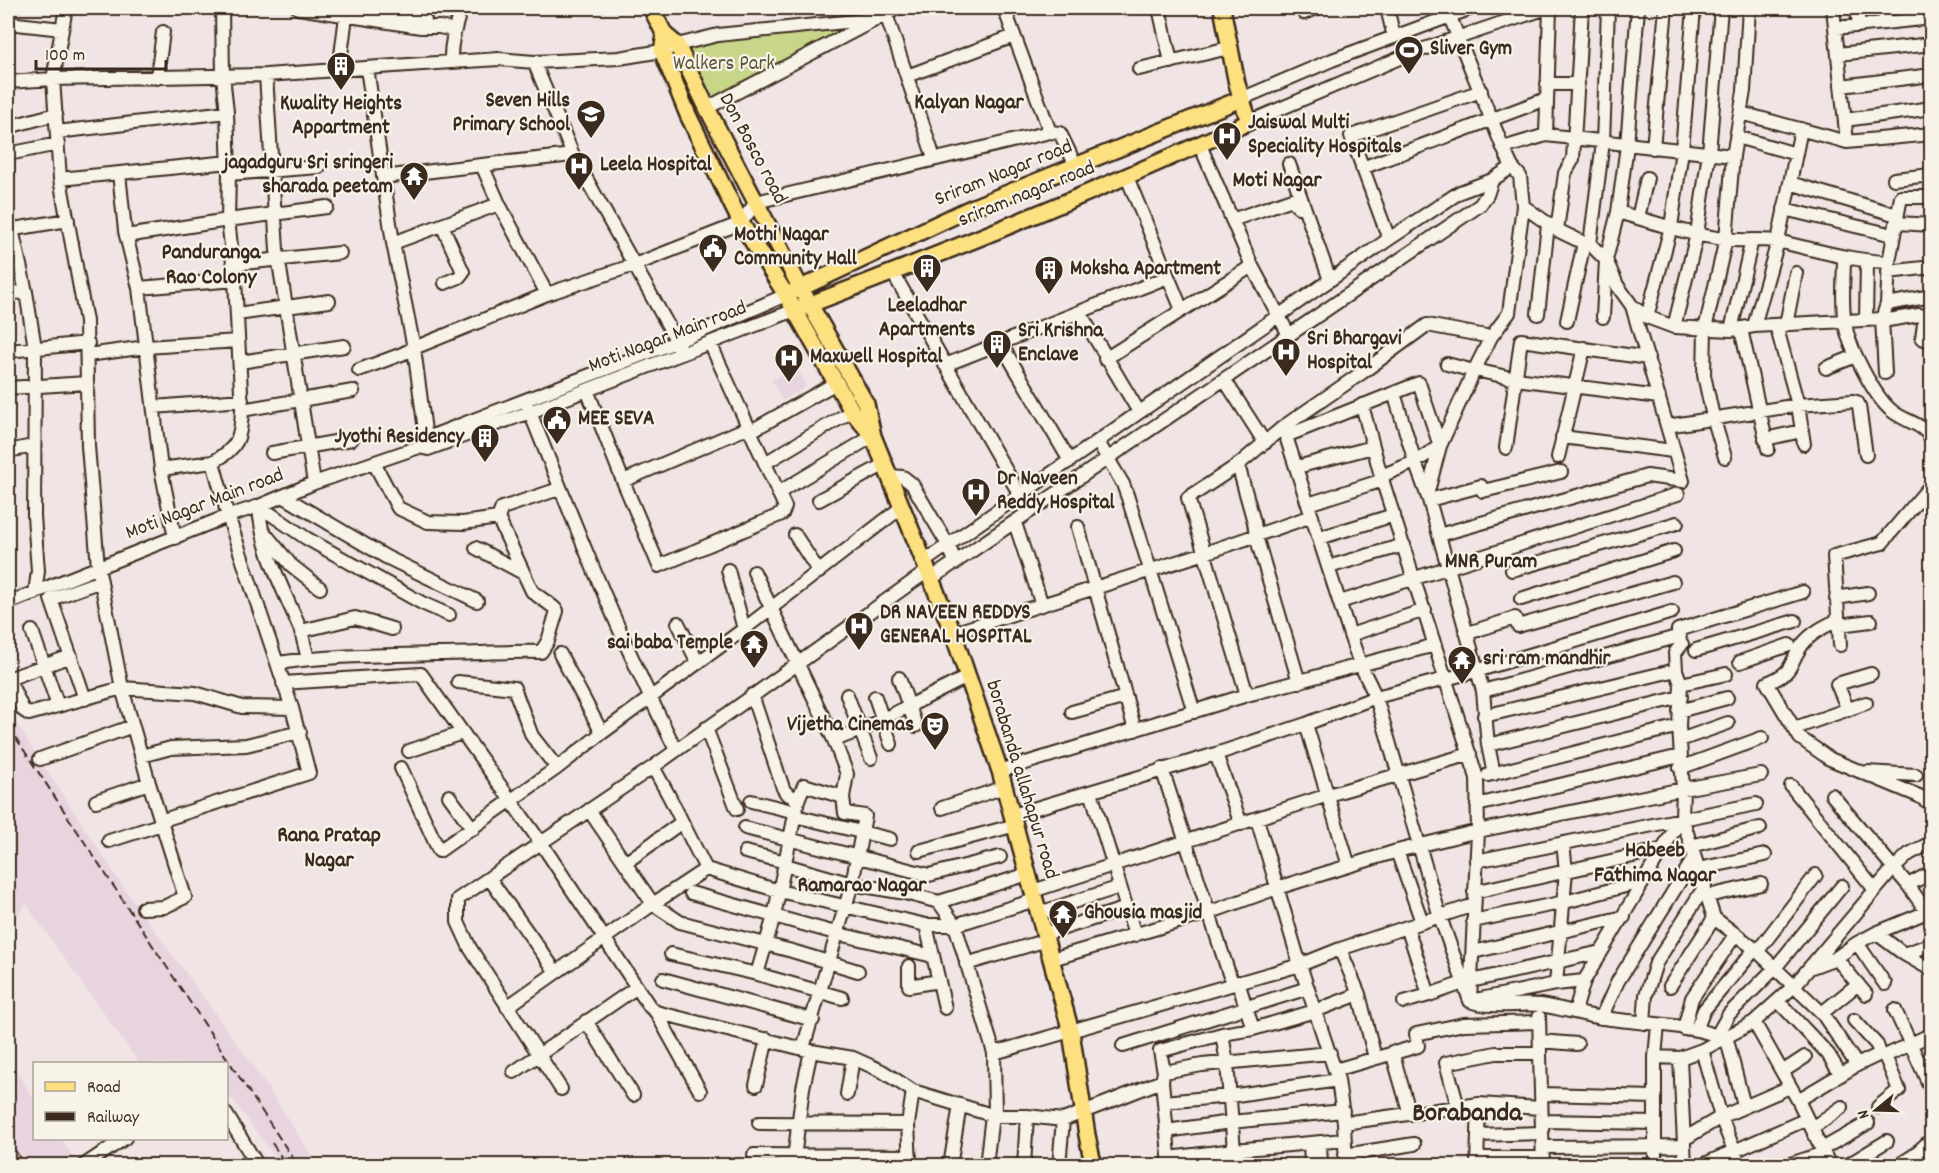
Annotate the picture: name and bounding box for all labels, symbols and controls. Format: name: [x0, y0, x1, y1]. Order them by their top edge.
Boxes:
scale bar: [36, 33, 166, 71]
sports icon: Sliver Gym: [1393, 34, 1425, 76]
place label: Sliver Gym: [1430, 35, 1512, 65]
text: 100 m: [45, 44, 85, 69]
building icon: Kwality Heights Appartment: [325, 50, 357, 92]
park label: Walkers Park: [673, 50, 775, 80]
place label: Seven Hills Primary School: [452, 87, 571, 141]
street label: Don Bosco road: [710, 88, 794, 210]
district label: Kalyan Nagar: [914, 88, 1025, 119]
place label: Kwality Heights Appartment: [280, 90, 402, 144]
school or university icon: Seven Hills Primary School: [575, 98, 607, 140]
place label: Jaiswal Multi Speciality Hospitals: [1248, 109, 1402, 163]
hospital icon: Jaiswal Multi Speciality Hospitals: [1211, 120, 1243, 162]
street label: Sriram Nagar road: [930, 133, 1078, 215]
place label: jagadguru Sri sringeri sharada peetam: [221, 149, 393, 203]
hospital icon: Leela Hospital: [563, 150, 595, 192]
place label: Leela Hospital: [600, 151, 713, 181]
street label: sriram nagar road: [954, 154, 1100, 236]
temple icon: jagadguru Sri sringeri sharada peetam: [398, 160, 430, 202]
district label: Moti Nagar: [1232, 166, 1322, 197]
place label: Mothi Nagar Community Hall: [734, 221, 858, 275]
public building icon: Mothi Nagar Community Hall: [697, 232, 729, 274]
district label: Panduranga Rao Colony: [162, 238, 261, 294]
building icon: Leeladhar Apartments: [911, 252, 943, 294]
building icon: Moksha Apartment: [1033, 254, 1065, 296]
place label: Moksha Apartment: [1070, 255, 1221, 285]
place label: Leeladhar Apartments: [879, 292, 975, 346]
street label: Moti Nagar Main road: [585, 294, 751, 382]
place label: Sri Krishna Enclave: [1018, 317, 1104, 371]
place label: Sri Bhargavi Hospital: [1307, 325, 1402, 379]
building icon: Sri Krishna Enclave: [981, 328, 1013, 370]
hospital icon: Sri Bhargavi Hospital: [1270, 336, 1302, 378]
hospital icon: Maxwell Hospital: [773, 342, 805, 384]
place label: Maxwell Hospital: [810, 343, 944, 373]
public building icon: MEE SEVA: [541, 404, 573, 446]
place label: MEE SEVA: [578, 405, 655, 435]
building icon: Jyothi Residency: [469, 422, 501, 464]
place label: Jyothi Residency: [335, 423, 465, 453]
street label: Moti Nagar Main road: [122, 461, 288, 549]
place label: Dr Naveen Reddy Hospital: [997, 465, 1116, 519]
hospital icon: Dr Naveen Reddy Hospital: [960, 476, 992, 518]
district label: MNR Puram: [1445, 547, 1537, 578]
place label: DR NAVEEN REDDYS GENERAL HOSPITAL: [880, 599, 1032, 653]
hospital icon: DR NAVEEN REDDYS GENERAL HOSPITAL: [843, 610, 875, 652]
temple icon: sai baba Temple: [738, 628, 770, 670]
place label: sai baba Temple: [607, 629, 733, 659]
temple icon: sri ram mandhir: [1446, 644, 1478, 686]
place label: sri ram mandhir: [1483, 645, 1611, 675]
street label: borabanda allahapur road: [976, 677, 1066, 883]
theatre icon: Vijetha Cinemas: [919, 710, 951, 752]
place label: Vijetha Cinemas: [787, 711, 914, 741]
district label: Rana Pratap Nagar: [277, 821, 381, 877]
district label: Habeeb Fathima Nagar: [1594, 836, 1717, 892]
district label: Ramarao Nagar: [797, 871, 927, 902]
temple icon: Ghousia masjid: [1047, 898, 1079, 940]
place label: Ghousia masjid: [1084, 899, 1202, 929]
legend: [33, 1062, 228, 1140]
text: Road: [87, 1076, 121, 1101]
north arrow: [1846, 1080, 1906, 1140]
district label: Borabanda: [1412, 1095, 1523, 1134]
text: Railway: [87, 1106, 140, 1131]
text: N: [1852, 1106, 1876, 1122]

